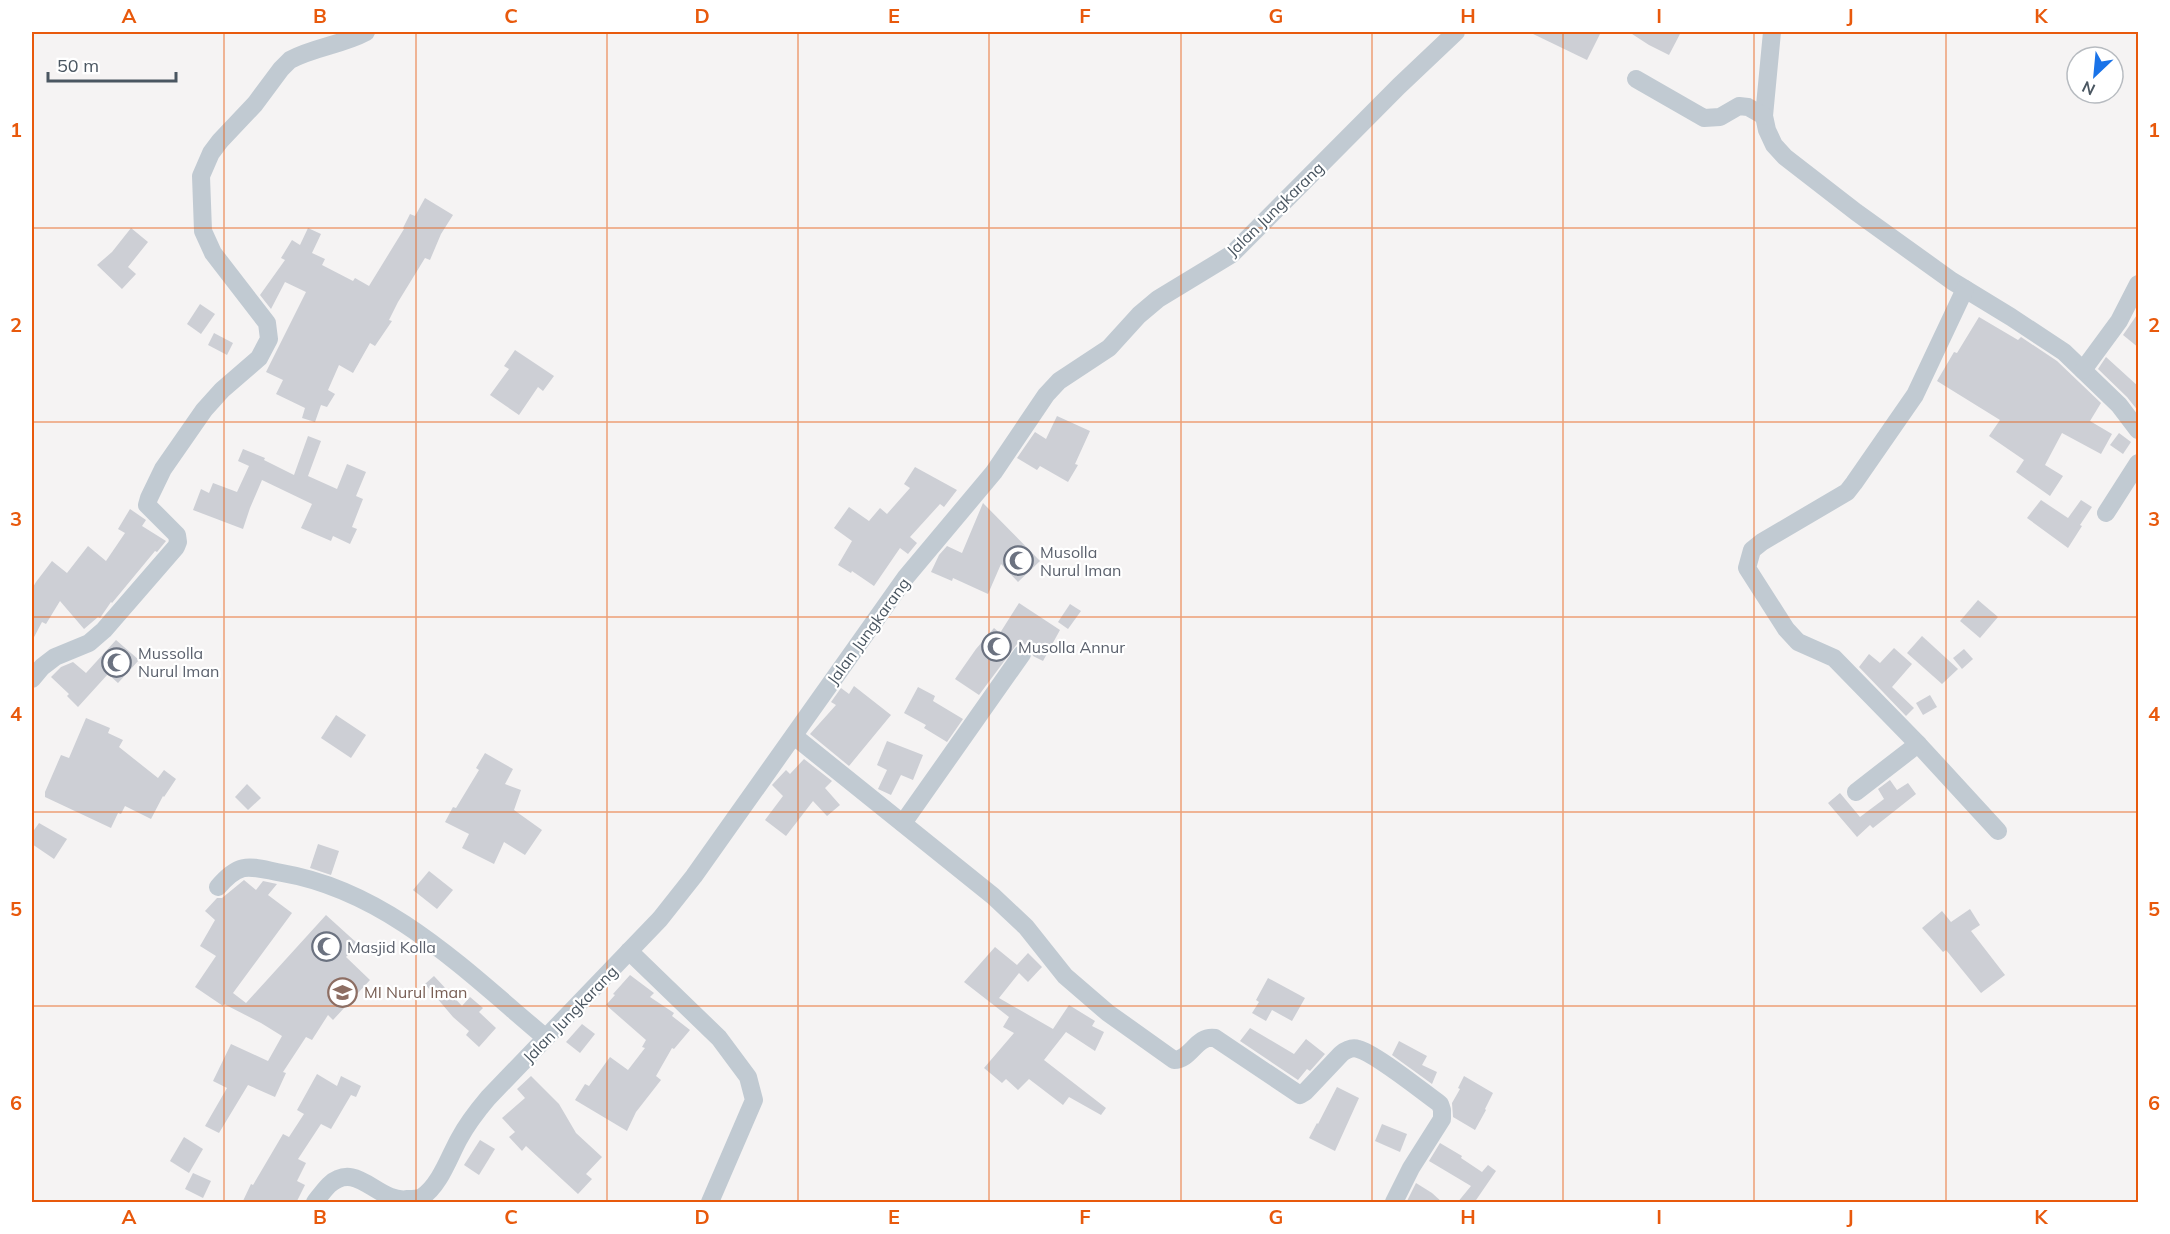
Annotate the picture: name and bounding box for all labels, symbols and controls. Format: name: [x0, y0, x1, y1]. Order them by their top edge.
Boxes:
text: A: [122, 3, 137, 28]
text: B: [313, 3, 327, 28]
text: C: [504, 3, 518, 28]
text: D: [694, 3, 710, 28]
text: E: [888, 3, 900, 28]
text: F: [1079, 3, 1091, 28]
text: G: [1269, 3, 1283, 28]
text: H: [1460, 3, 1476, 28]
text: I: [1656, 3, 1662, 28]
text: J: [1846, 3, 1854, 28]
text: K: [2034, 3, 2048, 28]
scale bar: [48, 45, 176, 83]
north arrow: [2065, 45, 2125, 105]
text: 50 m: [57, 54, 99, 77]
text: N: [2079, 77, 2098, 100]
text: 1: [10, 117, 22, 142]
text: 1: [2148, 117, 2160, 142]
street label: Jalan Jungkarang: [1222, 158, 1328, 260]
text: 2: [10, 312, 22, 337]
text: 2: [2148, 312, 2160, 337]
text: 3: [10, 506, 22, 531]
text: 3: [2148, 506, 2160, 531]
place label: Musolla Nurul Iman: [1040, 542, 1121, 580]
mosque icon: Musolla Nurul Iman: [1003, 545, 1035, 577]
street label: Jalan Jungkarang: [822, 574, 914, 688]
mosque icon: Musolla Annur: [981, 631, 1013, 663]
place label: Musolla Annur: [1018, 637, 1125, 657]
place label: Mussolla Nurul Iman: [138, 643, 219, 681]
mosque icon: Mussolla Nurul Iman: [101, 646, 133, 678]
text: 4: [10, 701, 22, 726]
text: 4: [2148, 701, 2160, 726]
text: 5: [10, 896, 22, 921]
text: 5: [2148, 896, 2160, 921]
mosque icon: Masjid Kolla: [310, 931, 342, 963]
place label: Masjid Kolla: [347, 937, 436, 957]
street label: Jalan Jungkarang: [519, 961, 621, 1067]
school or university icon: MI Nurul Iman: [327, 976, 359, 1008]
place label: MI Nurul Iman: [364, 982, 467, 1002]
text: 6: [10, 1090, 22, 1115]
text: 6: [2148, 1090, 2160, 1115]
text: A: [122, 1204, 137, 1229]
text: B: [313, 1204, 327, 1229]
text: C: [504, 1204, 518, 1229]
text: D: [694, 1204, 710, 1229]
text: E: [888, 1204, 900, 1229]
text: F: [1079, 1204, 1091, 1229]
text: G: [1269, 1204, 1283, 1229]
text: H: [1460, 1204, 1476, 1229]
text: I: [1656, 1204, 1662, 1229]
text: J: [1846, 1204, 1854, 1229]
text: K: [2034, 1204, 2048, 1229]

